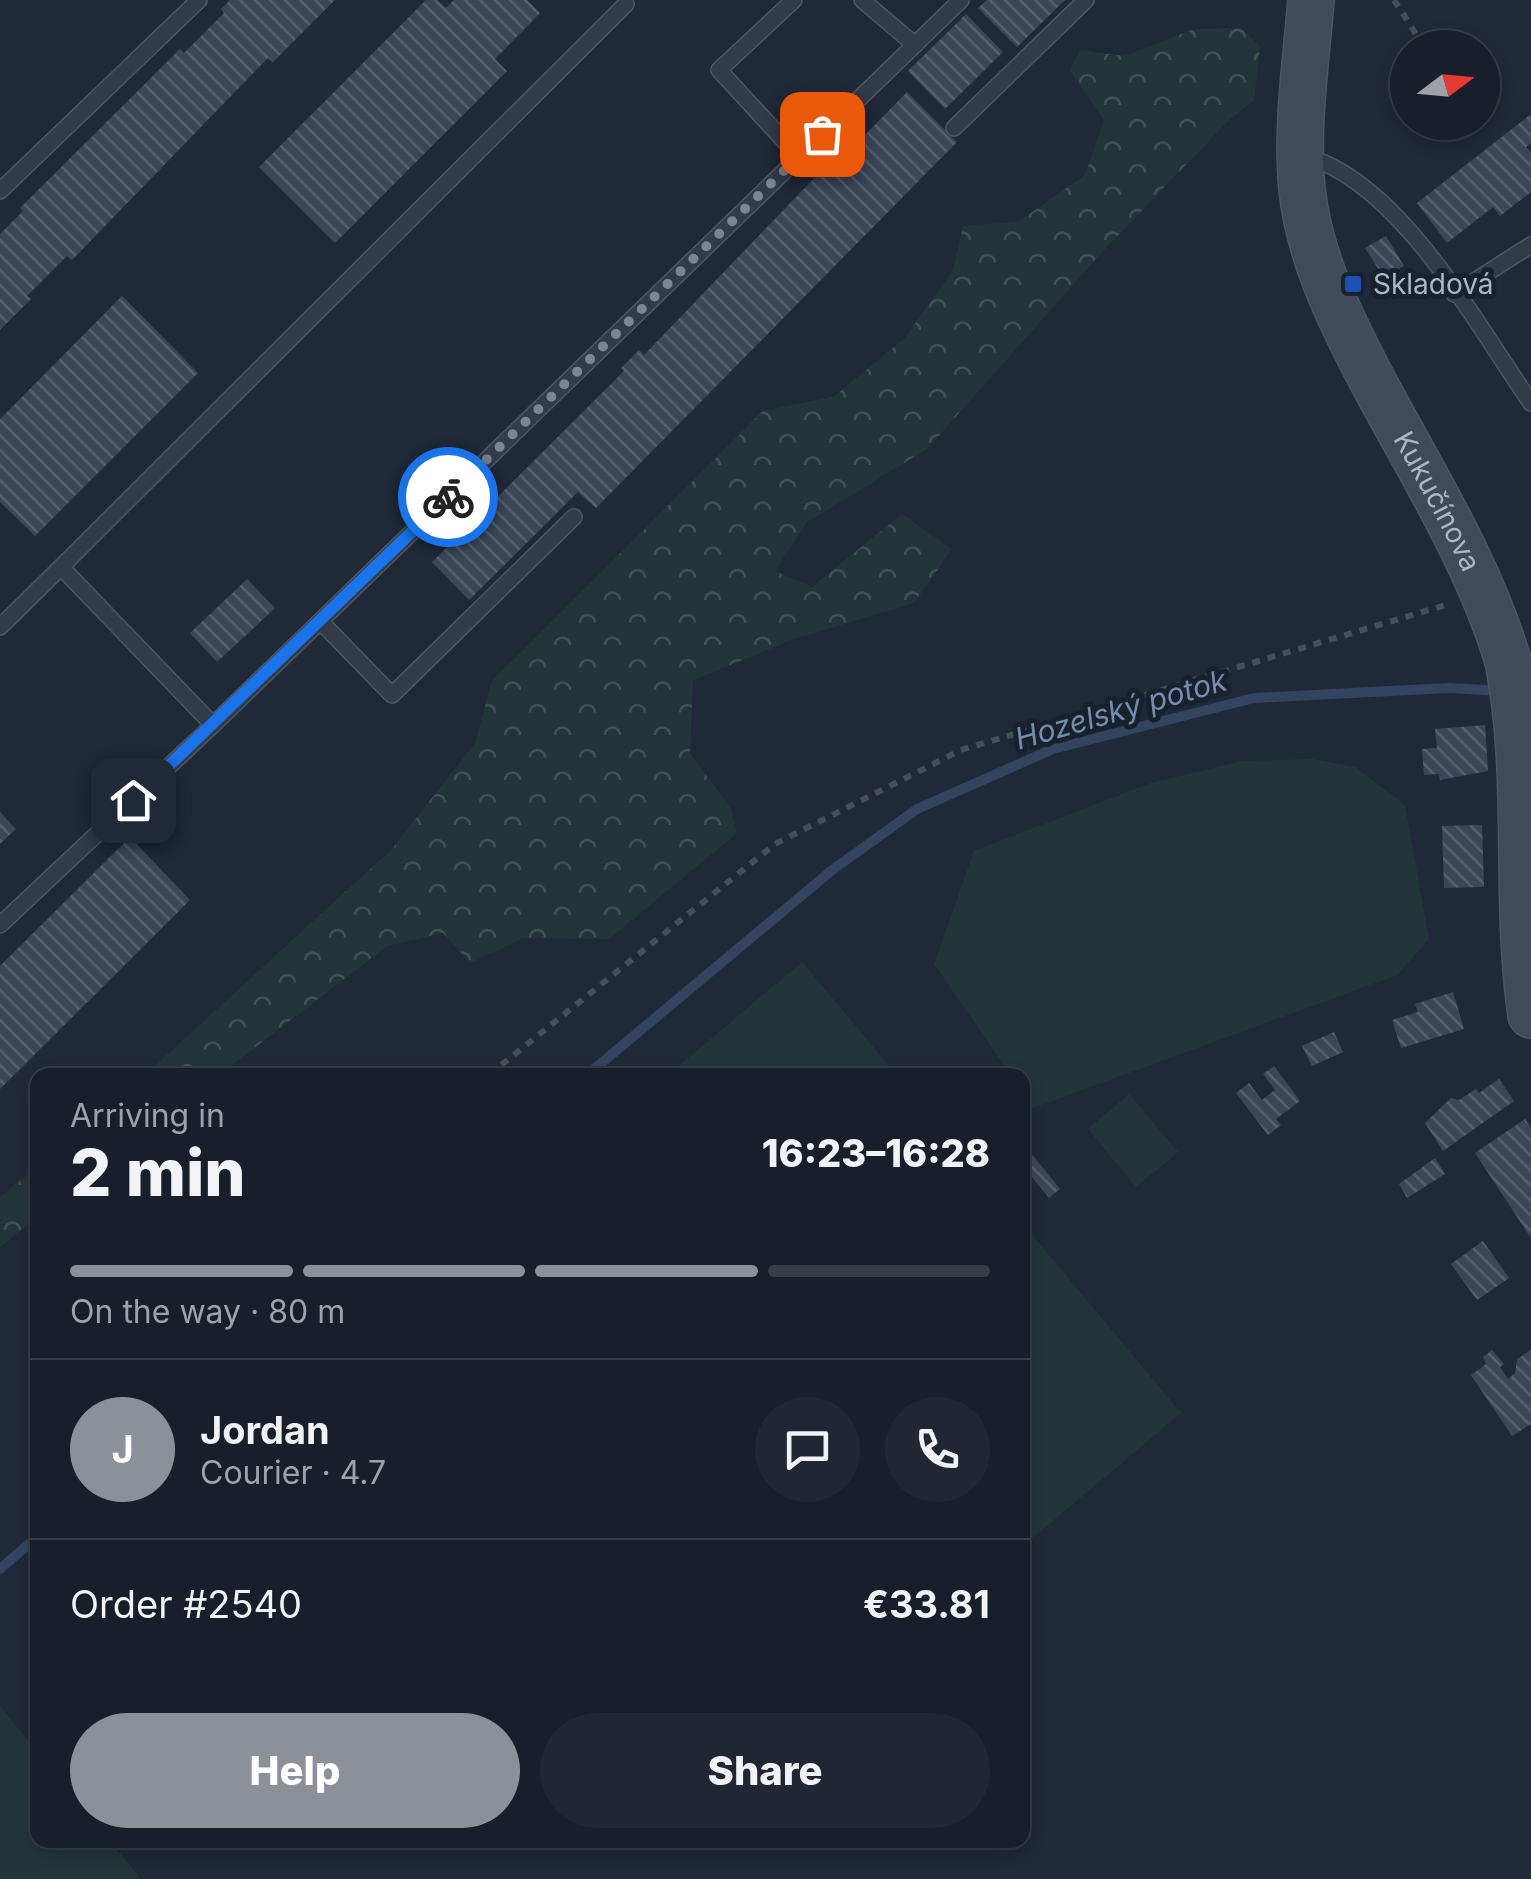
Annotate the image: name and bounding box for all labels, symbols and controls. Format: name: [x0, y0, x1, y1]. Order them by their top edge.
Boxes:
north arrow: [1390, 30, 1500, 140]
map controls: [1390, 30, 1500, 140]
pin: [780, 92, 865, 177]
icon: bag: [795, 107, 850, 162]
place label: Skladová: [1373, 267, 1494, 301]
marker: Skladová: [1342, 273, 1364, 295]
street label: Kukučínova: [1387, 425, 1488, 577]
courier: [398, 447, 498, 547]
icon: bike: [421, 470, 476, 525]
water label: Hozelský potok: [1011, 661, 1231, 756]
pin: [91, 758, 176, 843]
icon: home: [106, 773, 161, 828]
text: Arriving in: [70, 1096, 225, 1135]
text: 16:23–16:28: [762, 1130, 990, 1176]
text: 2 min: [70, 1133, 246, 1212]
text: On the way · 80 m: [70, 1292, 345, 1331]
button: chat: [755, 1397, 860, 1502]
button: phone: [885, 1397, 990, 1502]
text: Jordan: [200, 1407, 330, 1453]
text: J: [111, 1426, 134, 1472]
text: Courier · 4.7: [200, 1453, 386, 1492]
text: Order #2540: [70, 1581, 302, 1627]
text: €33.81: [863, 1581, 990, 1627]
button: Help: [70, 1713, 520, 1828]
button: Share: [540, 1713, 990, 1828]

